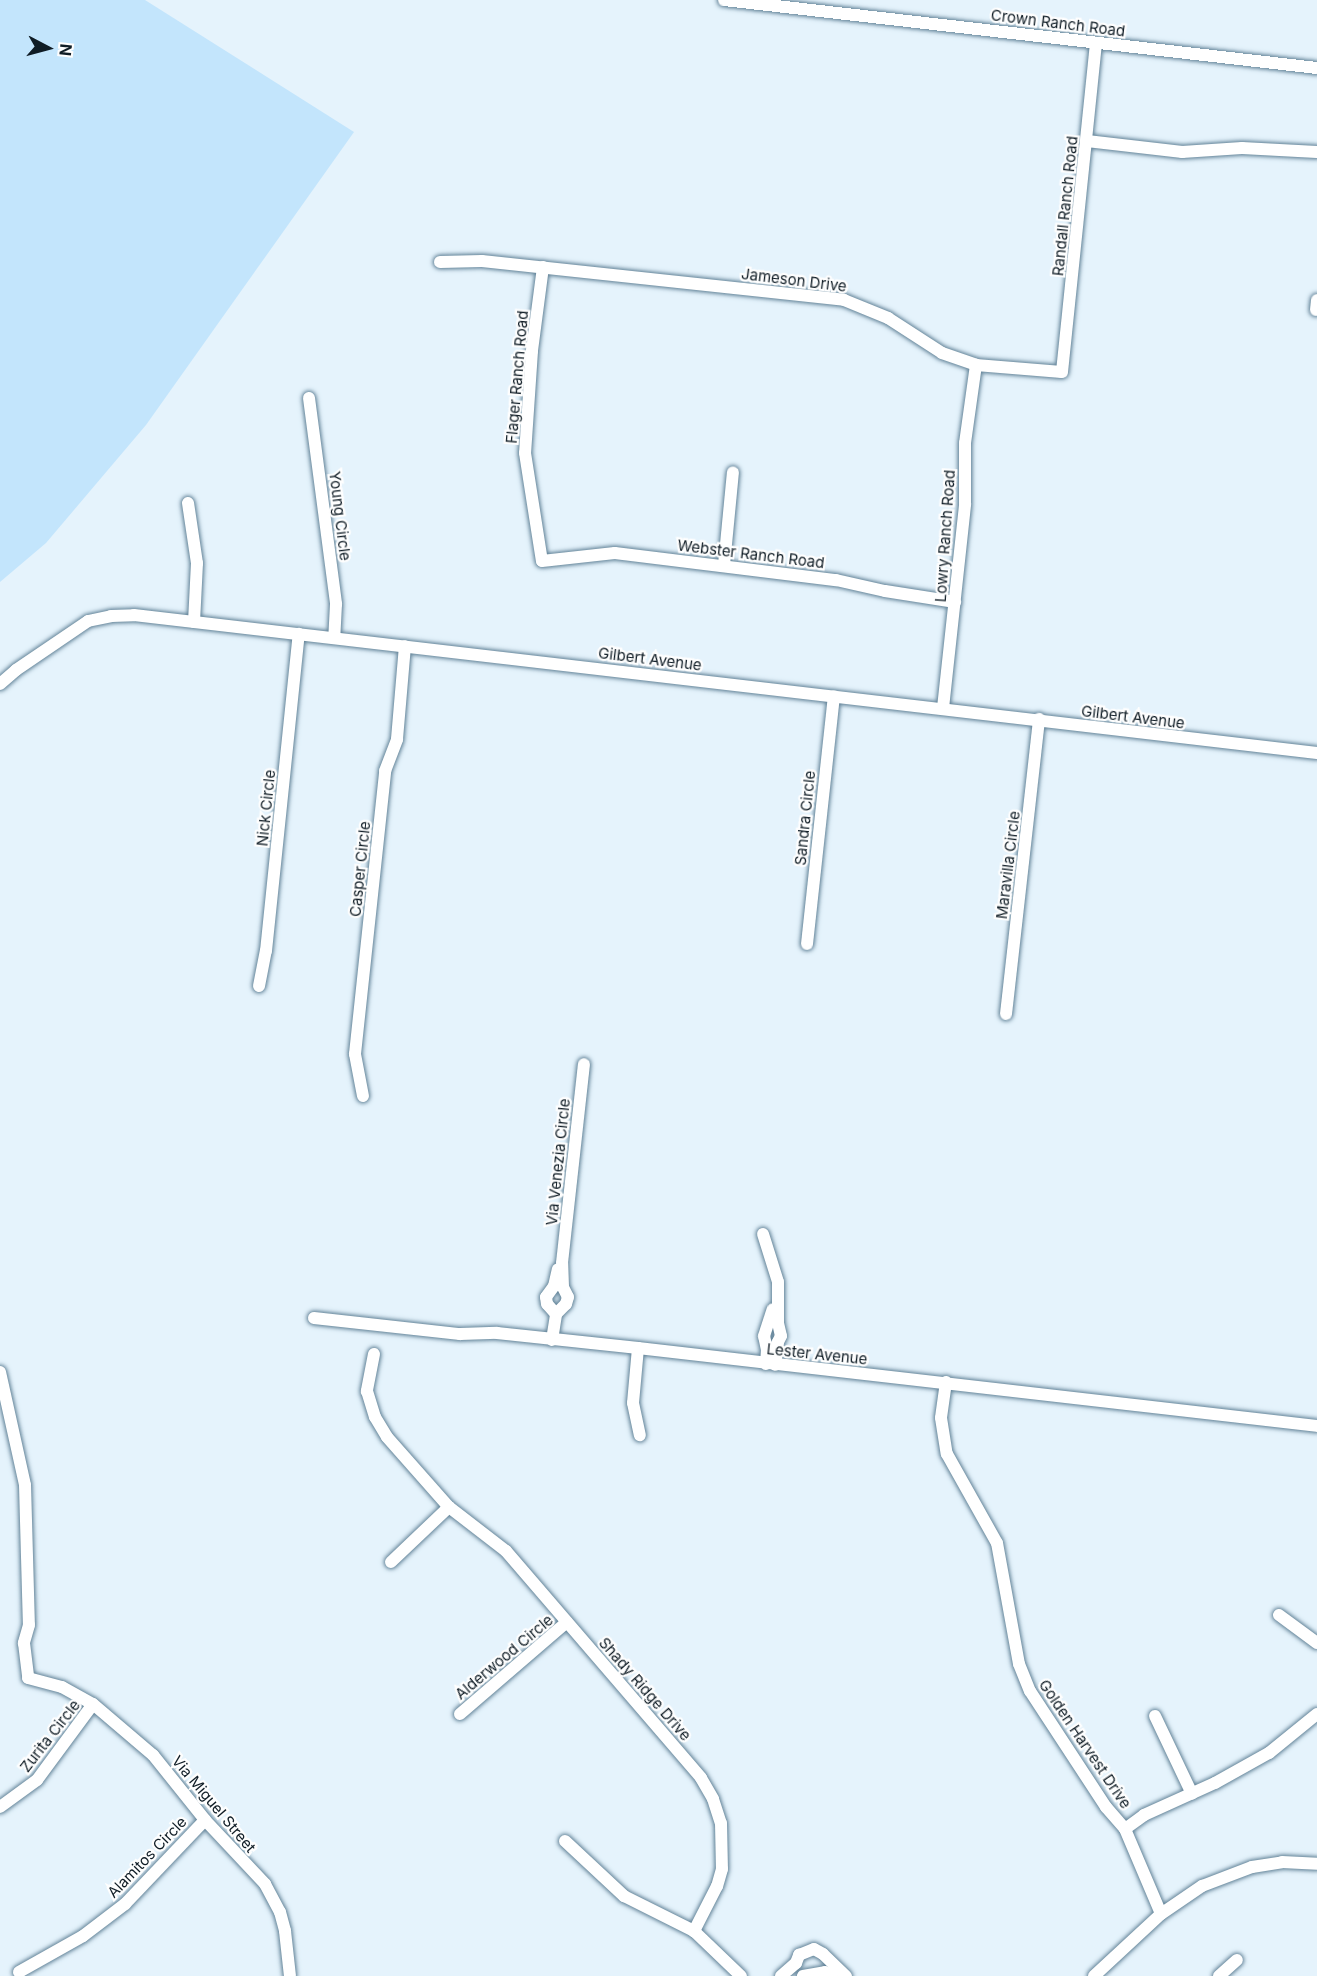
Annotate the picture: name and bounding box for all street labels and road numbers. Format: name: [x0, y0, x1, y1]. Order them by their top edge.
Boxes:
street label: Crown Ranch Road: [990, 6, 1126, 40]
street label: Randall Ranch Road: [1049, 135, 1081, 277]
street label: Jameson Drive: [740, 265, 848, 295]
street label: Flager Ranch Road: [502, 310, 532, 444]
street label: Lowry Ranch Road: [931, 469, 959, 603]
street label: Young Circle: [326, 470, 354, 562]
street label: Webster Ranch Road: [676, 536, 826, 572]
street label: Gilbert Avenue: [597, 644, 703, 674]
street label: Gilbert Avenue: [1080, 702, 1186, 732]
street label: Nick Circle: [253, 769, 279, 847]
street label: Sandra Circle: [791, 770, 819, 866]
street label: Maravilla Circle: [992, 810, 1024, 920]
street label: Casper Circle: [346, 820, 374, 918]
street label: Via Venezia Circle: [542, 1097, 574, 1227]
street label: Lester Avenue: [766, 1340, 868, 1368]
street label: Alderwood Circle: [451, 1611, 557, 1703]
street label: Shady Ridge Drive: [595, 1634, 695, 1744]
street label: Golden Harvest Drive: [1035, 1676, 1135, 1812]
street label: Zurita Circle: [16, 1696, 84, 1776]
street label: Via Miguel Street: [168, 1752, 260, 1856]
street label: Alamitos Circle: [104, 1813, 190, 1901]

